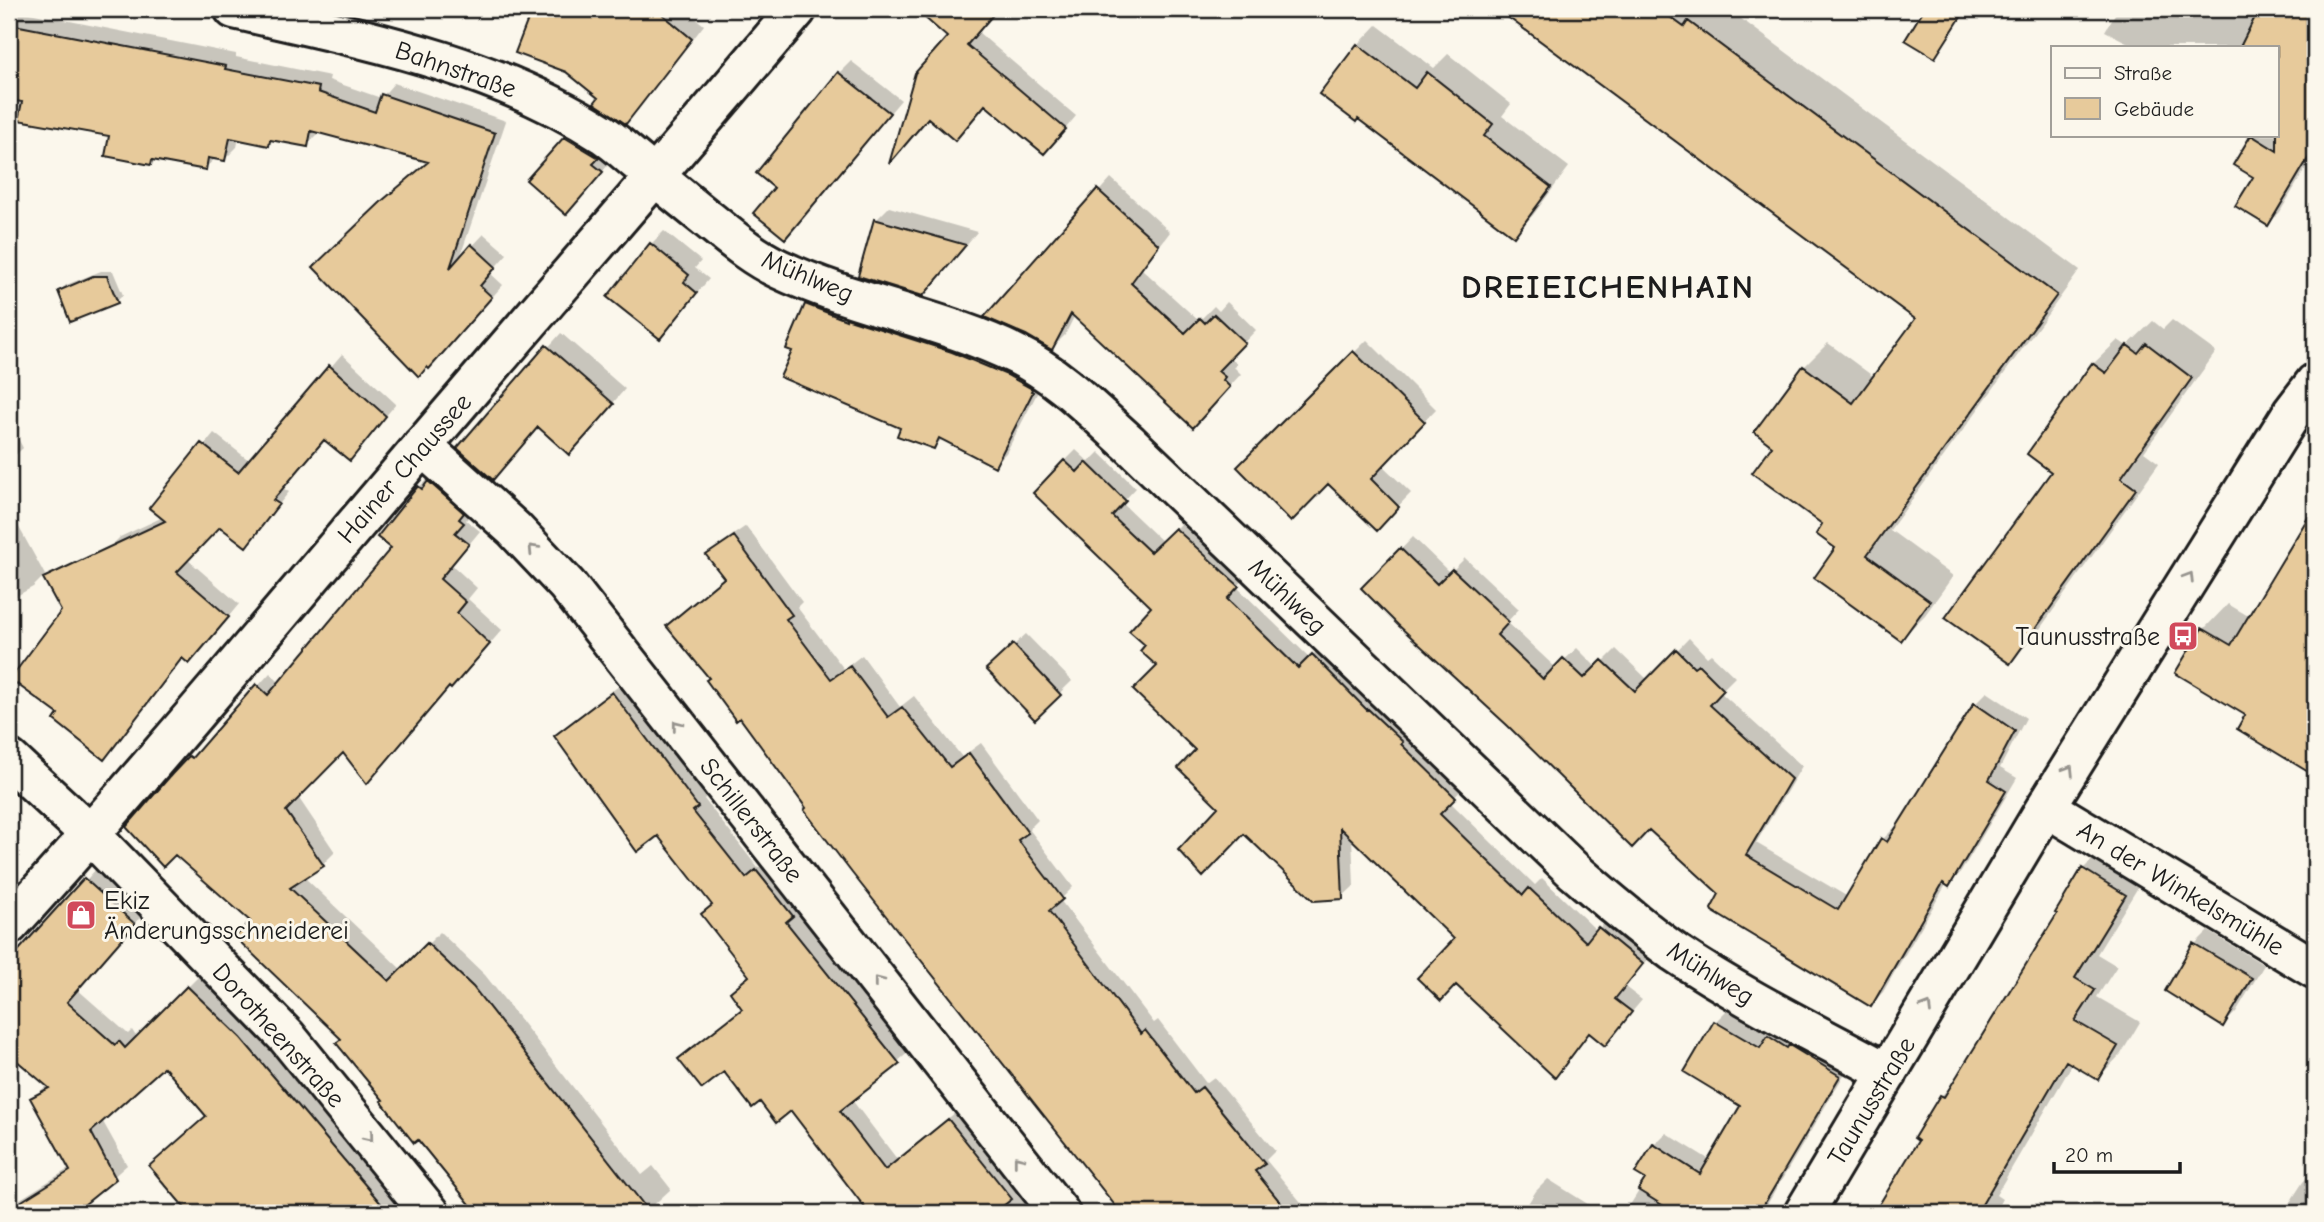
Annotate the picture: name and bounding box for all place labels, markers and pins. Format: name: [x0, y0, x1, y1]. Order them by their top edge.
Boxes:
bus stop icon: Taunusstraße: [2166, 619, 2200, 653]
place label: Taunusstraße: [2015, 622, 2160, 652]
place label: Ekiz Änderungsschneiderei: [104, 886, 349, 946]
shop icon: Ekiz Änderungsschneiderei: [64, 898, 98, 932]

